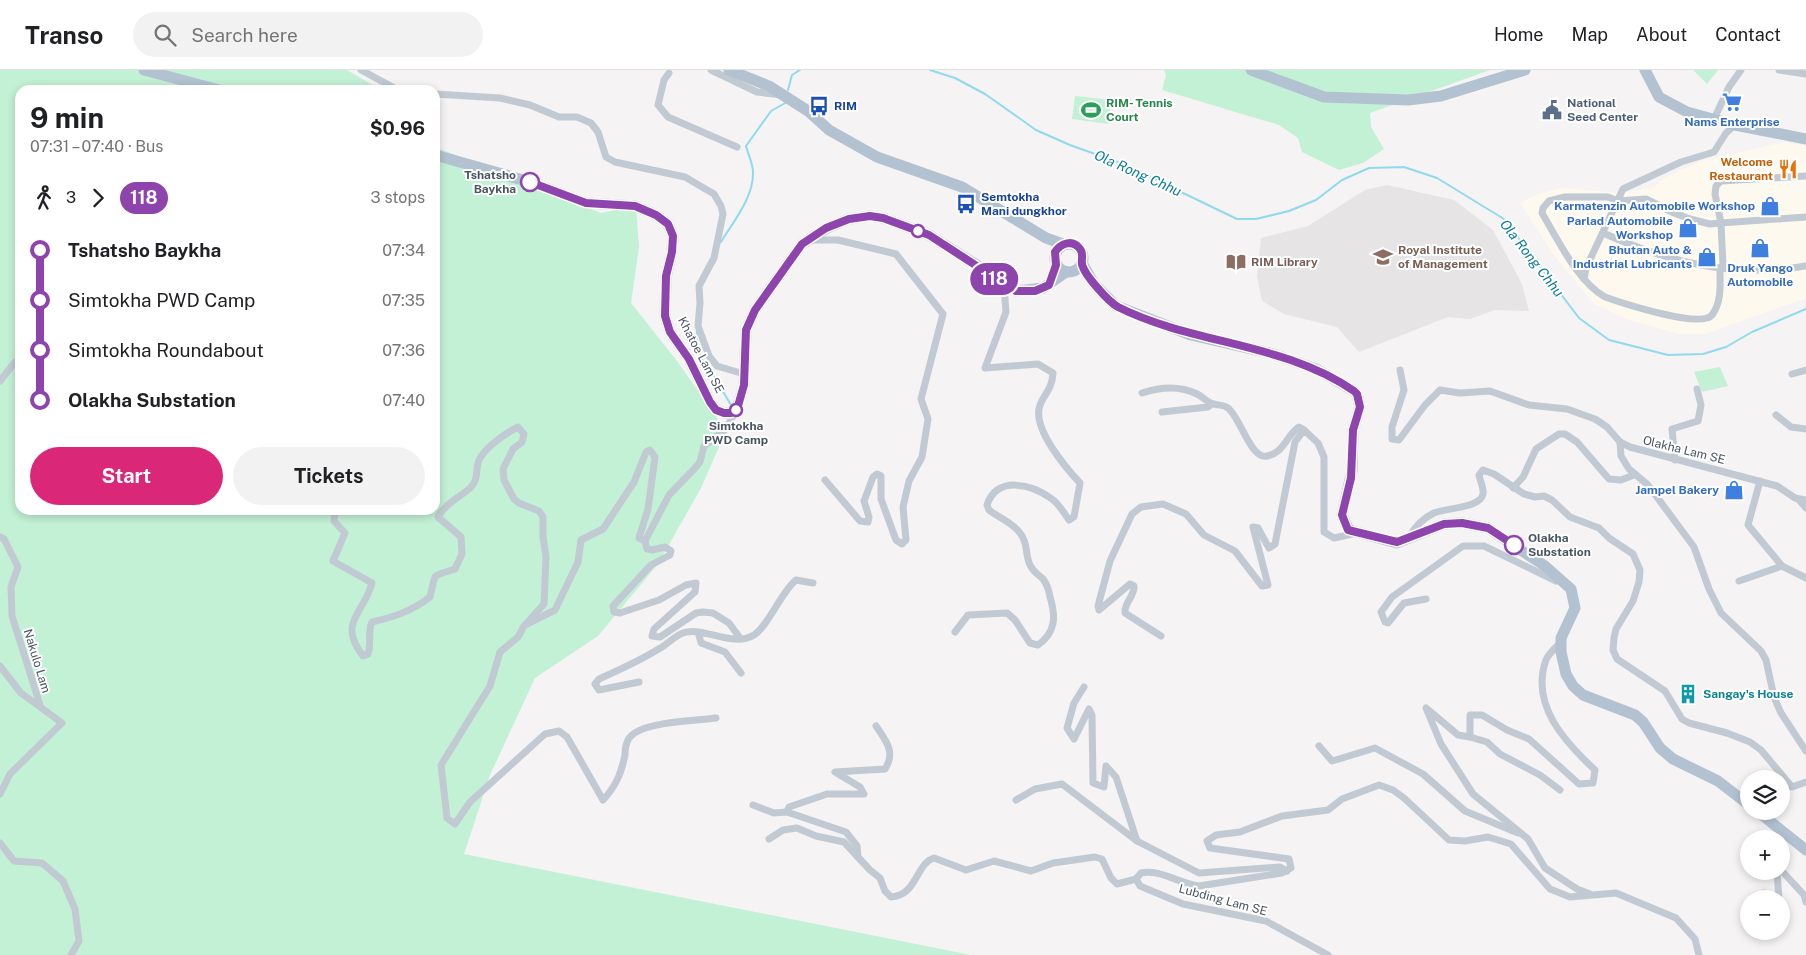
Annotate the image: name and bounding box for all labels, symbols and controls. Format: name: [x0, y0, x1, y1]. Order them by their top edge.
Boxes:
search box: [133, 12, 483, 57]
text: Transo: [25, 21, 103, 49]
icon: search: [151, 21, 179, 49]
text: Search here: [191, 24, 298, 46]
text: Home: [1494, 24, 1544, 45]
text: Map: [1572, 24, 1608, 45]
text: About: [1636, 24, 1687, 45]
text: Contact: [1715, 24, 1781, 45]
supermarket icon: Nams Enterprise: [1721, 91, 1743, 113]
bus stop icon: RIM: [808, 95, 830, 117]
place label: RIM- Tennis Court: [1106, 96, 1173, 124]
place label: National Seed Center: [1567, 96, 1638, 124]
place label: RIM: [834, 99, 857, 113]
sports icon: RIM- Tennis Court: [1080, 99, 1102, 121]
public building icon: National Seed Center: [1541, 99, 1563, 121]
text: 9 min: [30, 101, 104, 134]
place label: Nams Enterprise: [1684, 115, 1780, 129]
text: $0.96: [370, 117, 425, 139]
text: 07:31 – 07:40 · Bus: [30, 137, 163, 156]
water label: Ola Rong Chhu: [1092, 147, 1184, 199]
place label: Welcome Restaurant: [1709, 155, 1773, 183]
restaurant icon: Welcome Restaurant: [1777, 158, 1799, 180]
place label: Tshatsho Baykha: [464, 168, 516, 196]
marker: Tshatsho Baykha: [520, 172, 540, 192]
icon: walk: [30, 184, 58, 212]
icon: forward: [84, 184, 112, 212]
text: 118: [130, 187, 158, 208]
text: 3: [66, 188, 76, 207]
text: 3 stops: [370, 188, 425, 207]
place label: Semtokha Mani dungkhor: [981, 190, 1067, 218]
bus stop icon: Semtokha Mani dungkhor: [955, 193, 977, 215]
shop icon: Karmatenzin Automobile Workshop: [1759, 195, 1781, 217]
place label: Karmatenzin Automobile Workshop: [1554, 199, 1755, 213]
place label: Parlad Automobile Workshop: [1567, 214, 1673, 242]
water label: Ola Rong Chhu: [1497, 216, 1567, 300]
shop icon: Parlad Automobile Workshop: [1677, 217, 1699, 239]
unlabelled marker: [911, 224, 925, 238]
shop icon: Druk Yango Automobile: [1749, 237, 1771, 259]
text: Tshatsho Baykha: [68, 239, 221, 261]
text: 07:34: [382, 241, 425, 260]
place label: Royal Institute of Management: [1398, 243, 1488, 271]
place label: Bhutan Auto & Industrial Lubricants: [1573, 243, 1692, 271]
school or university icon: Royal Institute of Management: [1372, 246, 1394, 268]
shop icon: Bhutan Auto & Industrial Lubricants: [1696, 246, 1718, 268]
library icon: RIM Library: [1225, 251, 1247, 273]
place label: RIM Library: [1251, 255, 1318, 269]
place label: Druk Yango Automobile: [1727, 261, 1793, 289]
line badge: 118: [965, 263, 1023, 295]
text: 118: [980, 268, 1008, 289]
text: Simtokha PWD Camp: [68, 289, 255, 311]
text: 07:35: [382, 291, 425, 310]
street label: Khatoe Lam SE: [675, 314, 727, 396]
text: Simtokha Roundabout: [68, 339, 264, 361]
text: 07:36: [382, 341, 425, 360]
text: Olakha Substation: [68, 389, 236, 411]
text: 07:40: [383, 391, 425, 410]
marker: Simtokha PWD Camp: [729, 403, 743, 417]
place label: Simtokha PWD Camp: [704, 419, 768, 447]
street label: Olakha Lam SE: [1641, 433, 1727, 467]
button: Start: [30, 447, 223, 505]
button: Tickets: [233, 447, 425, 505]
shop icon: Jampel Bakery: [1723, 479, 1745, 501]
place label: Jampel Bakery: [1635, 483, 1719, 497]
place label: Olakha Substation: [1528, 531, 1591, 559]
marker: Olakha Substation: [1504, 535, 1524, 555]
street label: Nakulo Lam: [21, 627, 53, 695]
building icon: Sangay's House: [1677, 683, 1699, 705]
place label: Sangay's House: [1703, 687, 1794, 701]
map controls: [1740, 770, 1790, 940]
button: layers: [1740, 770, 1790, 820]
button: +: [1740, 830, 1790, 880]
street label: Lubding Lam SE: [1177, 881, 1269, 919]
button: −: [1740, 890, 1790, 940]

